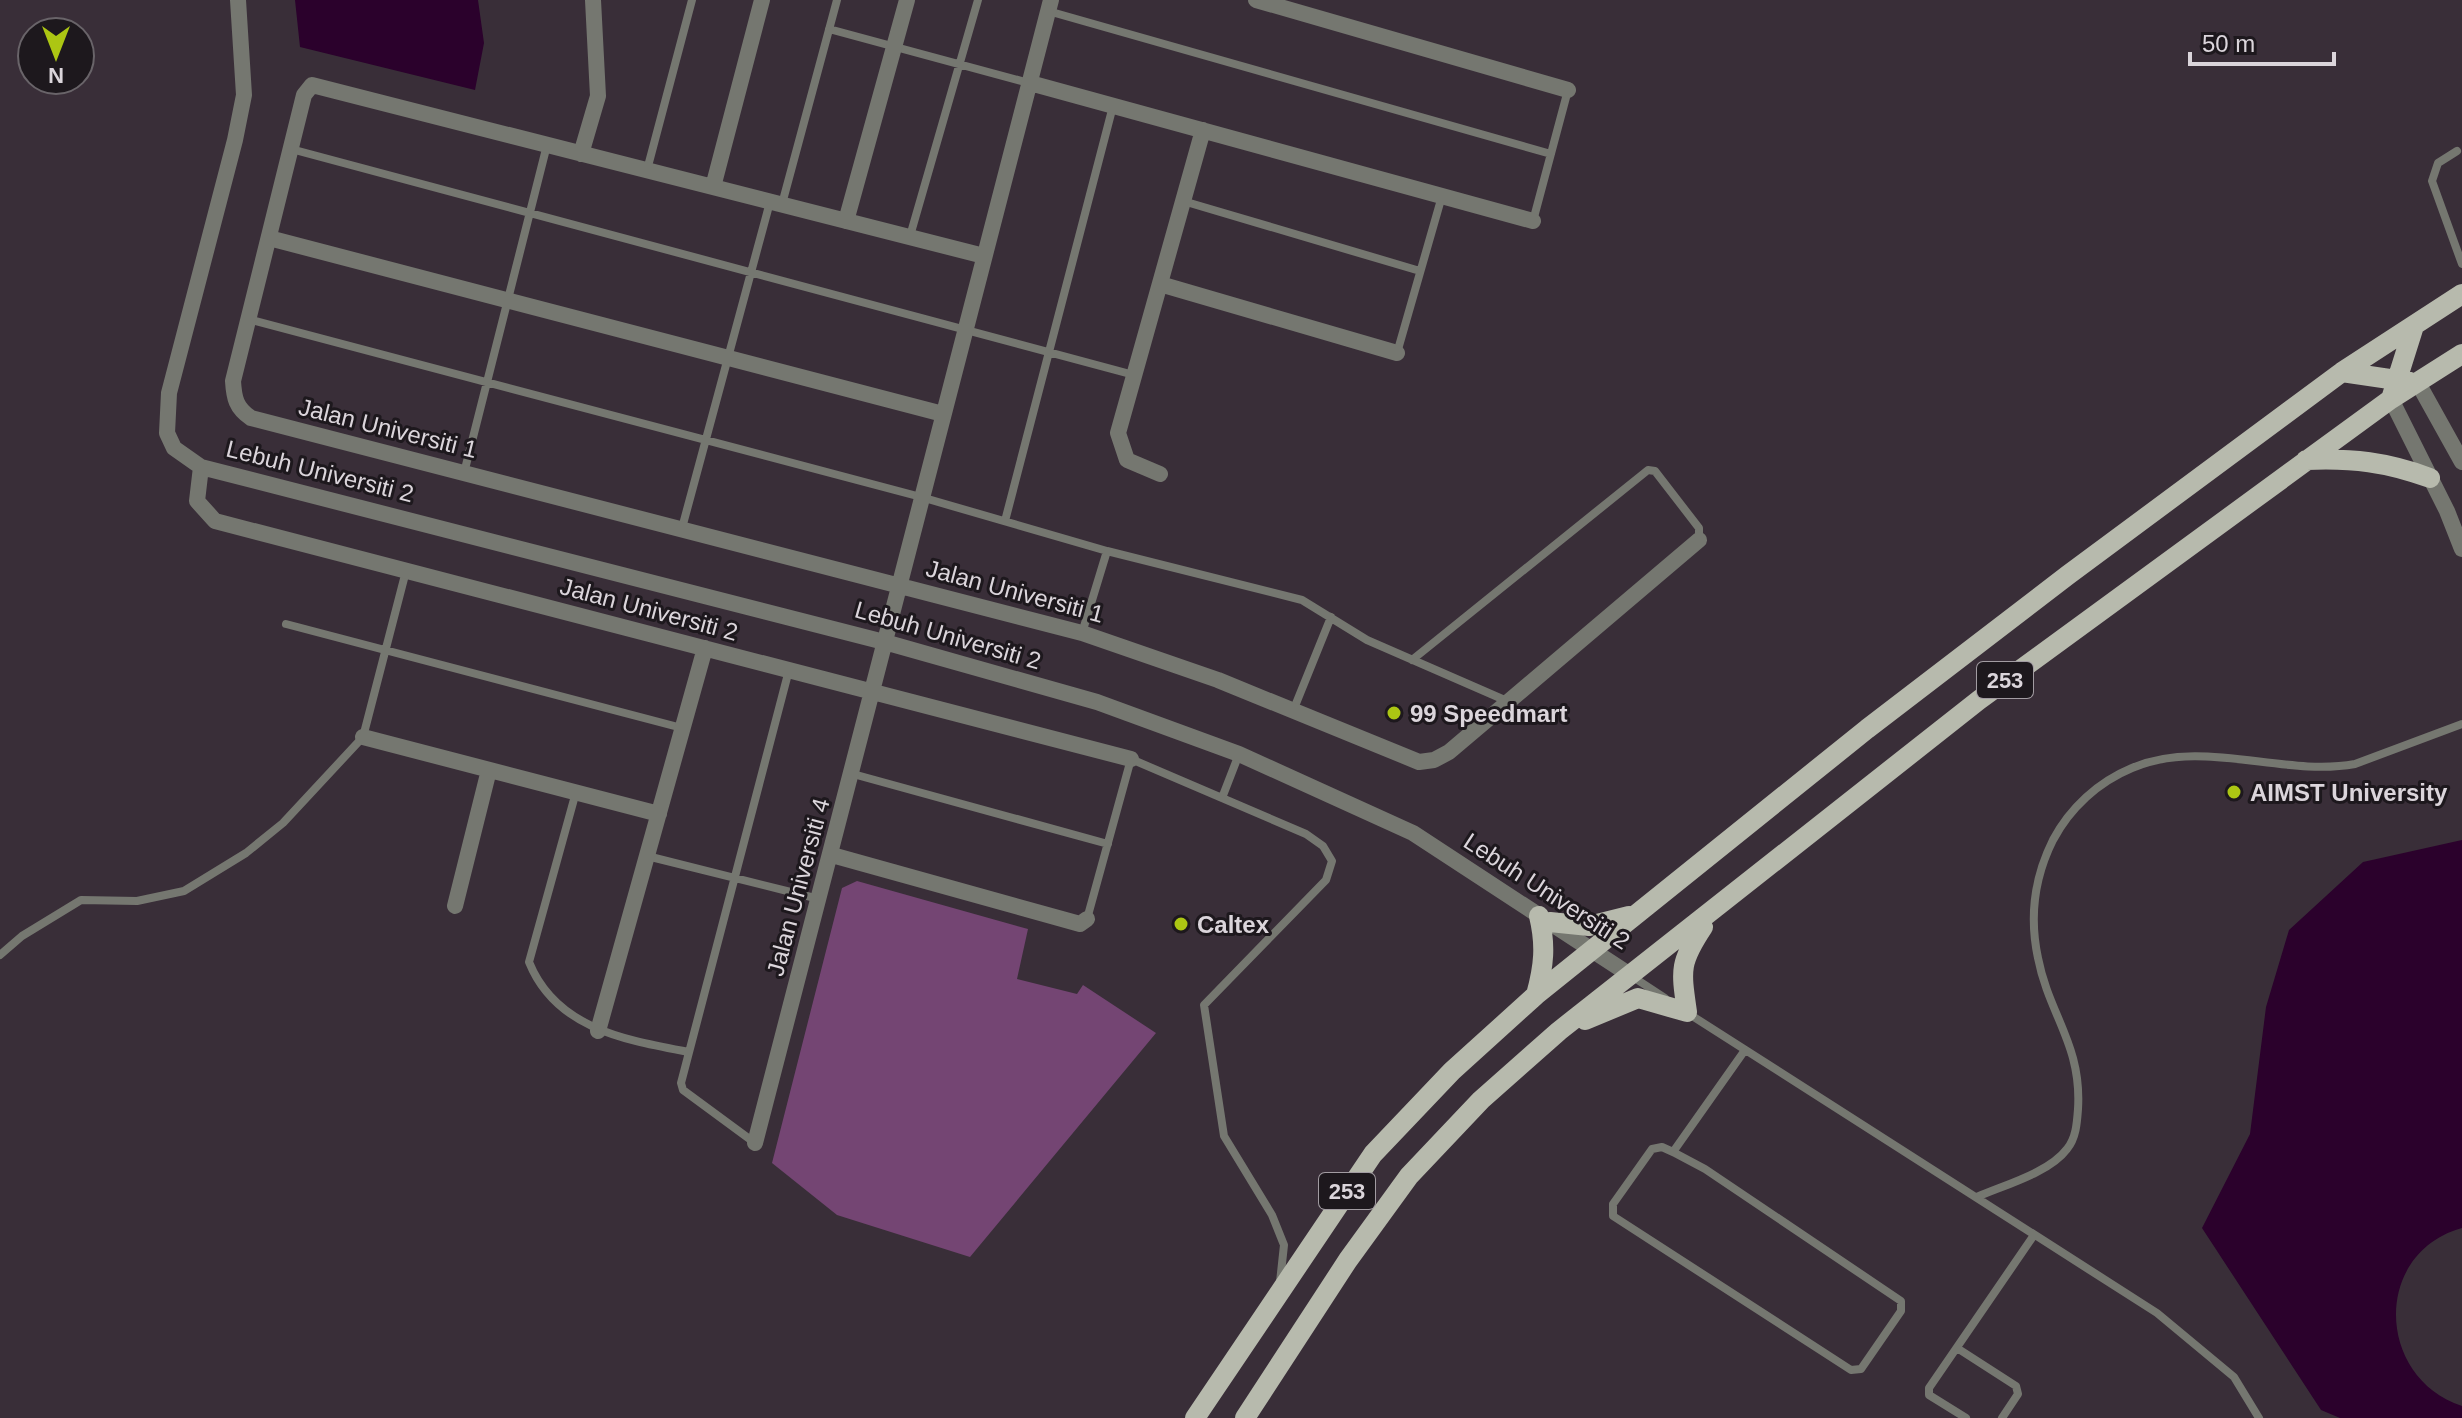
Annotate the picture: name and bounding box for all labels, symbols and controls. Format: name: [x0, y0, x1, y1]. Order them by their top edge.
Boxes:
north arrow: [16, 16, 96, 96]
scale bar: [2190, 16, 2334, 66]
text: 50 m: [2202, 30, 2255, 57]
text: N: [48, 63, 64, 88]
street label: Jalan Universiti 1: [296, 393, 480, 463]
street label: Lebuh Universiti 2: [224, 435, 416, 507]
street label: Jalan Universiti 1: [923, 554, 1107, 628]
street label: Jalan Universiti 2: [557, 572, 741, 646]
street label: Lebuh Universiti 2: [852, 596, 1044, 674]
road number: 253: [1977, 662, 2033, 698]
place label: 99 Speedmart: [1410, 700, 1567, 727]
marker: 99 Speedmart: [1385, 704, 1403, 722]
place label: AIMST University: [2250, 779, 2448, 806]
marker: AIMST University: [2225, 783, 2243, 801]
street label: Jalan Universiti 4: [761, 795, 835, 979]
street label: Lebuh Universiti 2: [1459, 827, 1635, 955]
place label: Caltex: [1197, 911, 1270, 938]
marker: Caltex: [1172, 915, 1190, 933]
road number: 253: [1319, 1173, 1375, 1209]

